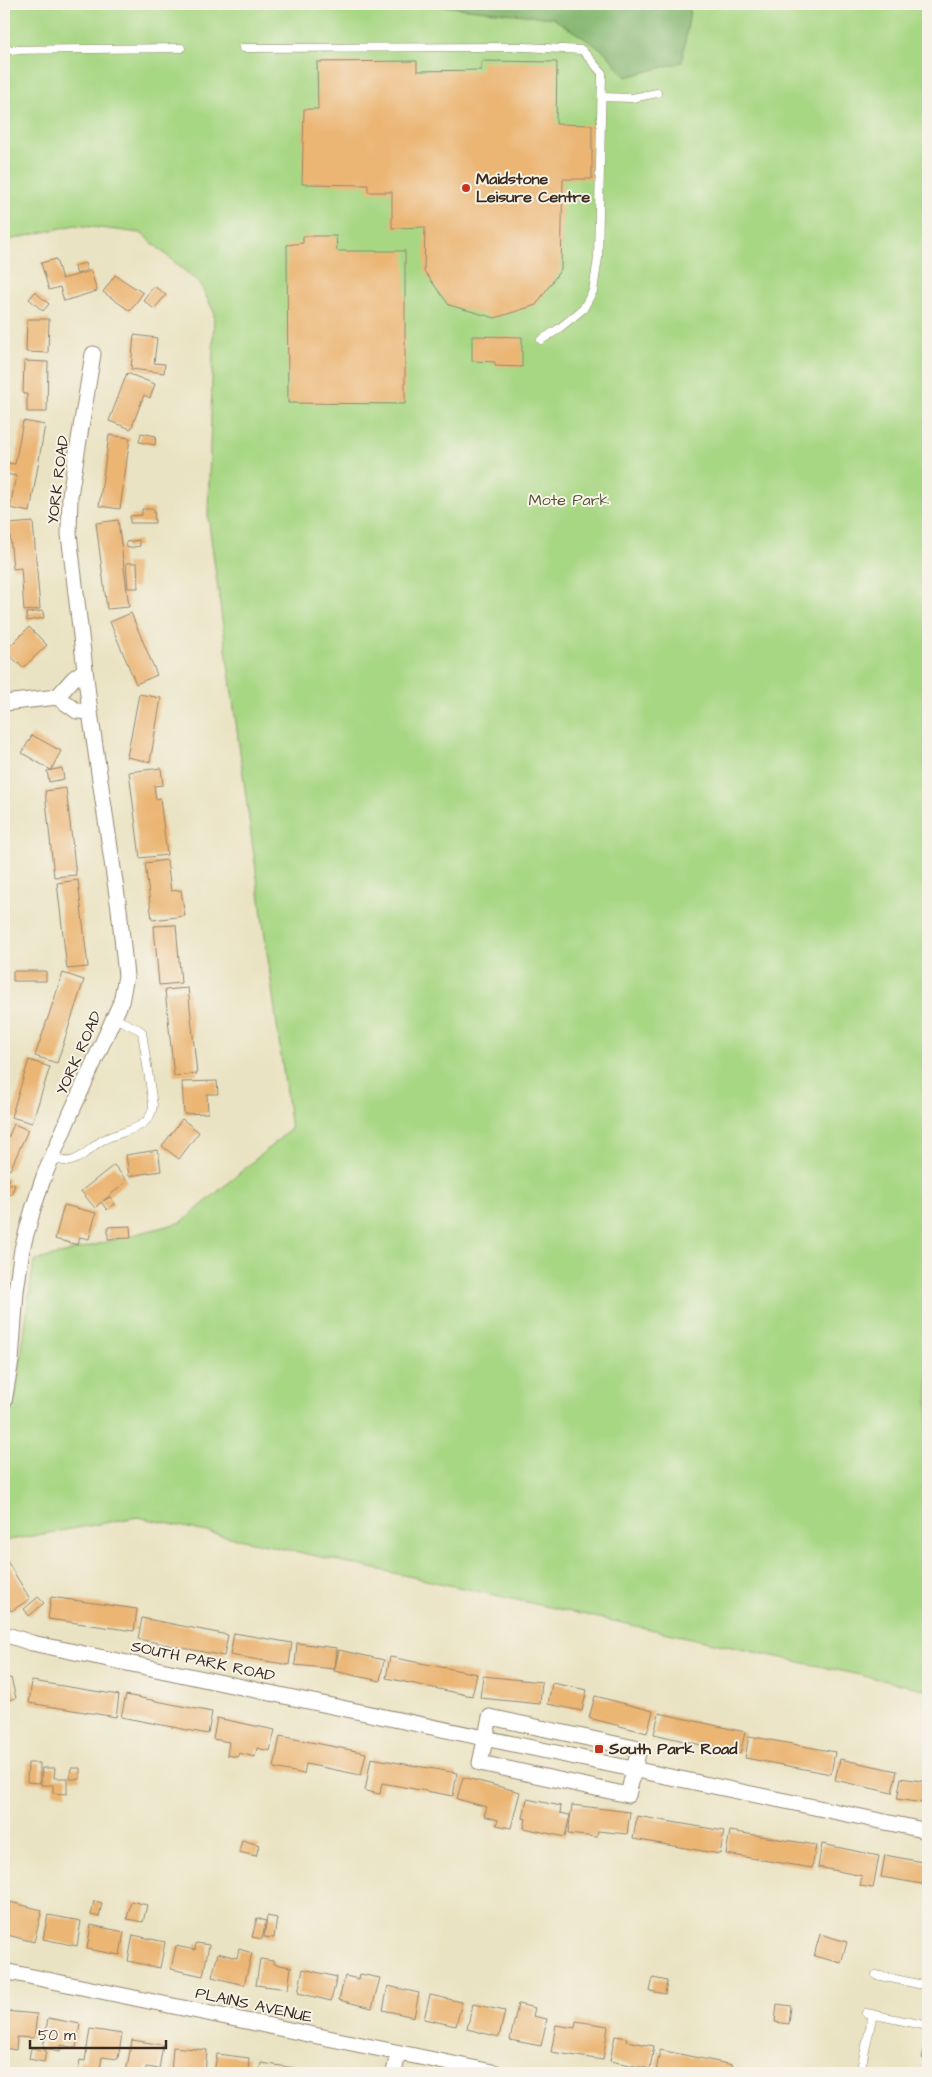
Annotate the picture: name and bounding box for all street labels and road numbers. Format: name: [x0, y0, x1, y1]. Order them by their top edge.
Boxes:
street label: YORK ROAD: [42, 434, 74, 526]
street label: YORK ROAD: [51, 1008, 107, 1098]
street label: SOUTH PARK ROAD: [129, 1635, 277, 1687]
street label: PLAINS AVENUE: [194, 1982, 315, 2028]

